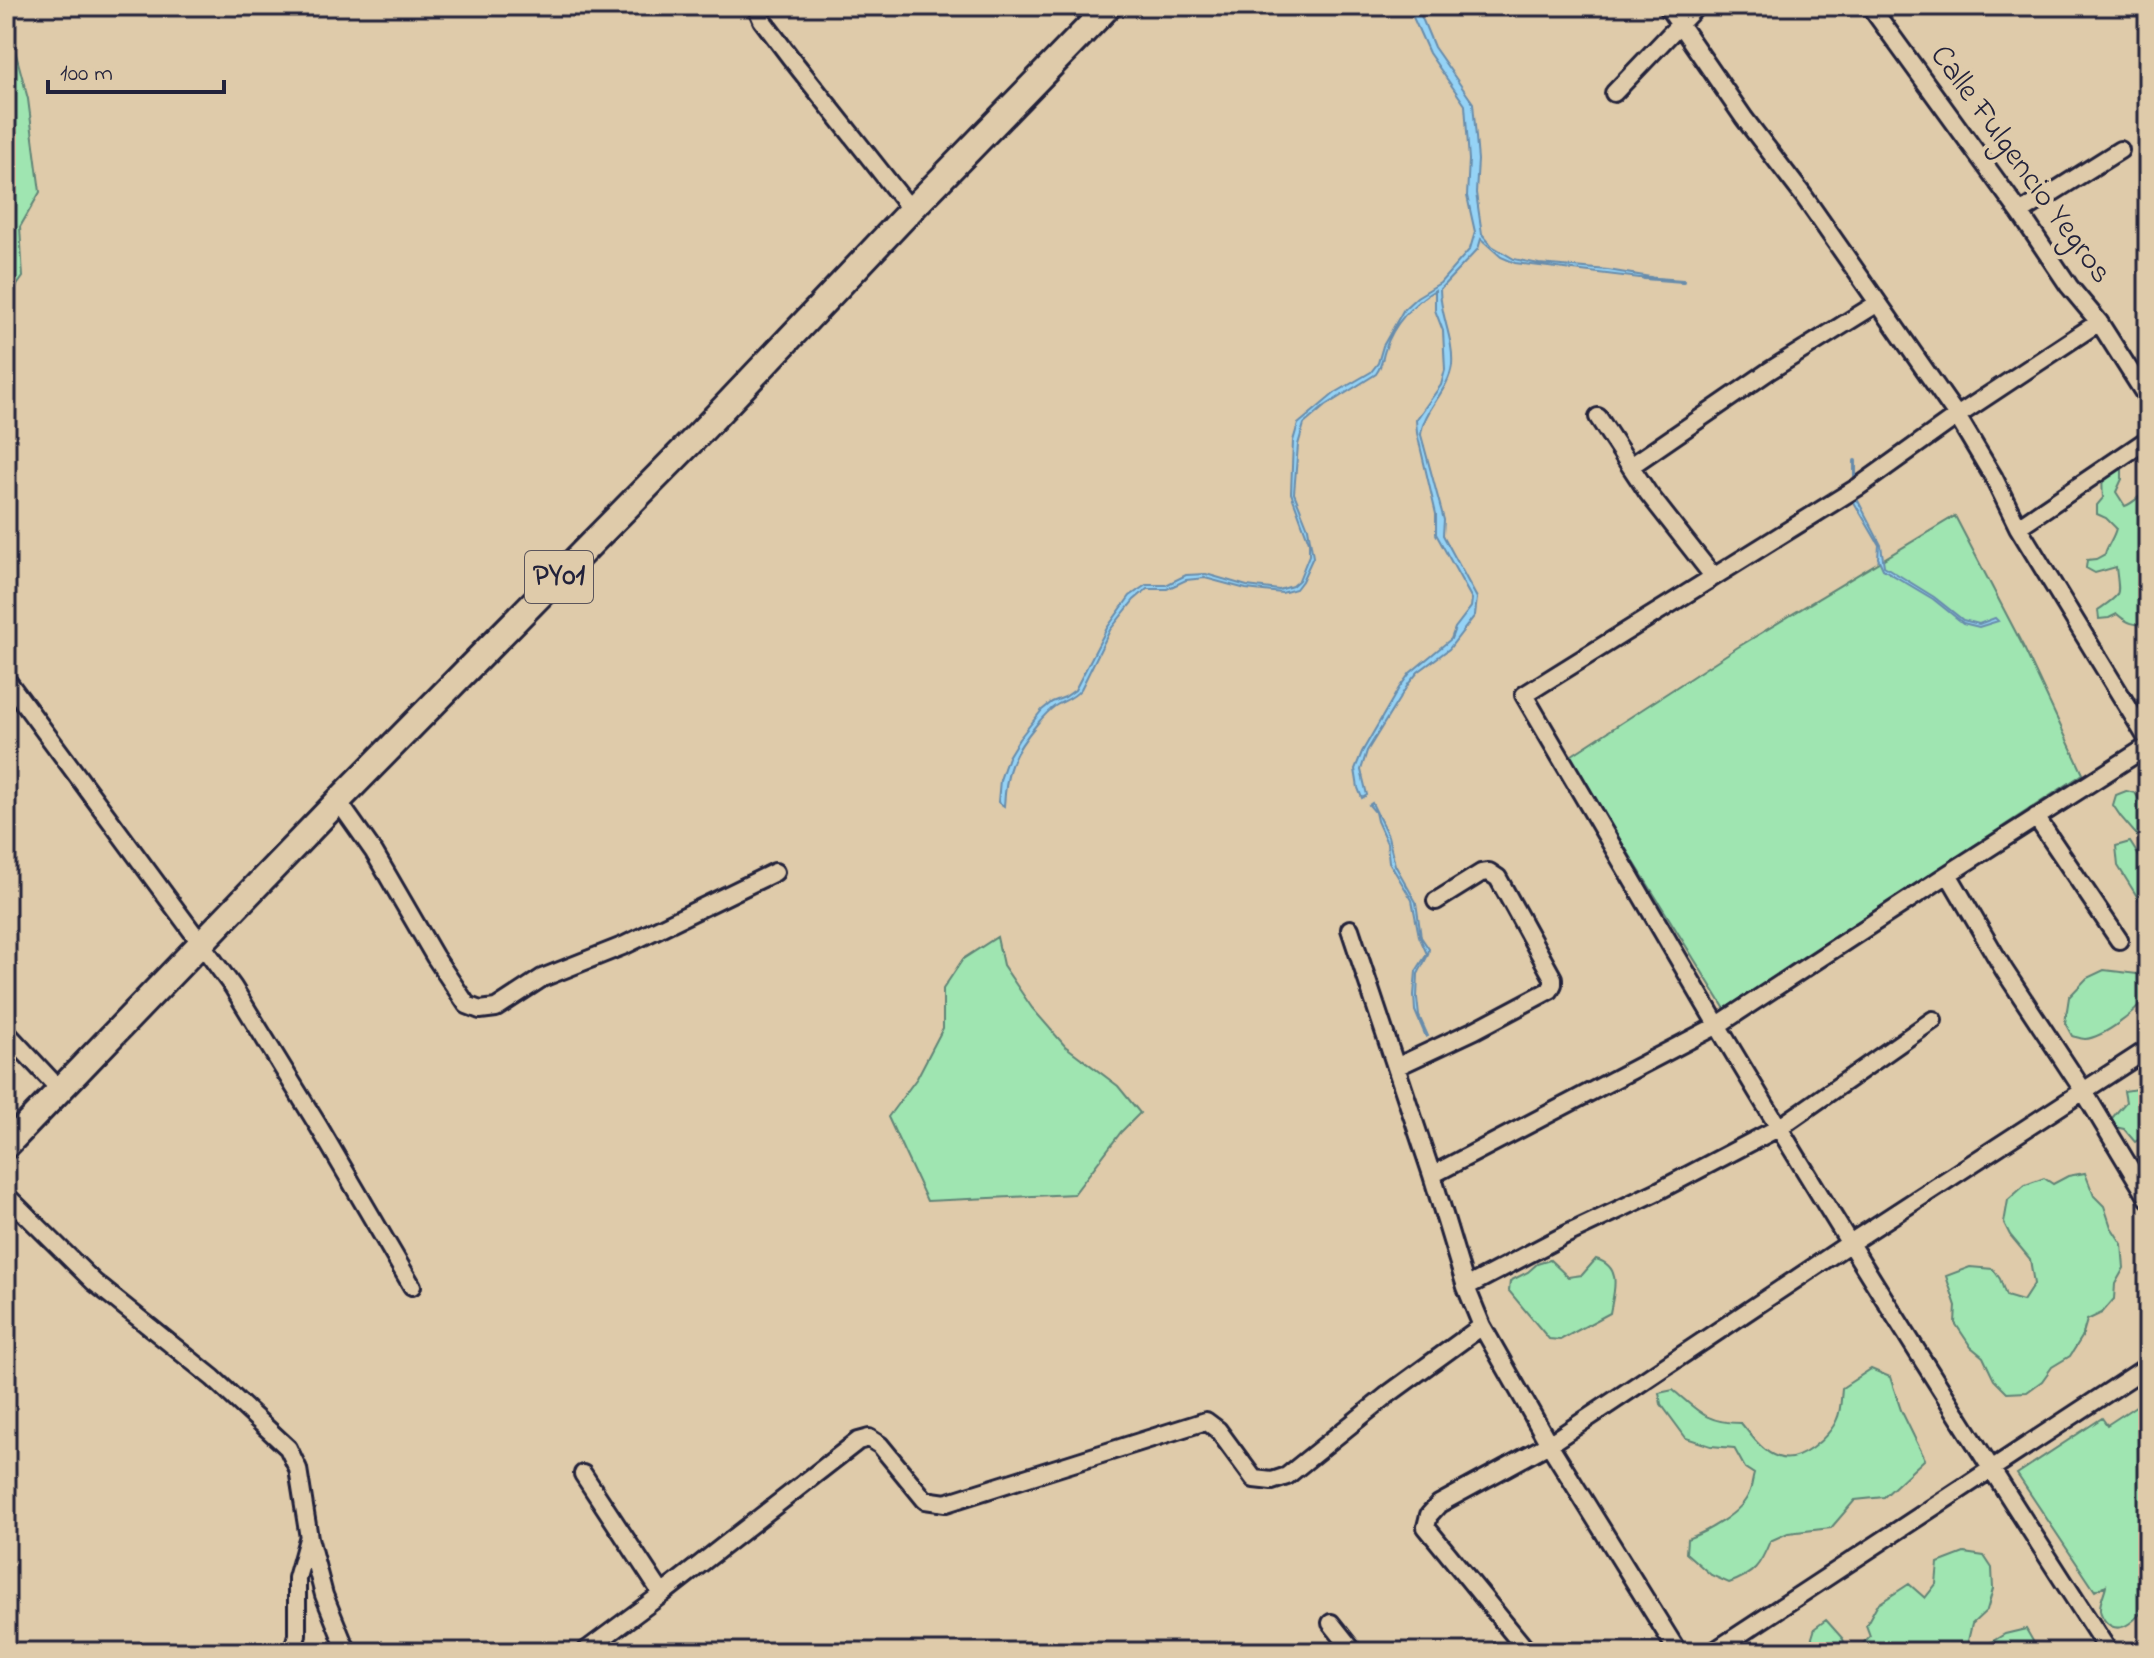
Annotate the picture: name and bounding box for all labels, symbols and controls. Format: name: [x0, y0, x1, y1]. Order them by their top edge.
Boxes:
street label: Calle Fulgencio Yegros: [1917, 36, 2123, 294]
scale bar: [48, 44, 224, 94]
text: 100 m: [60, 57, 113, 92]
road number: PY01: [525, 551, 593, 603]

